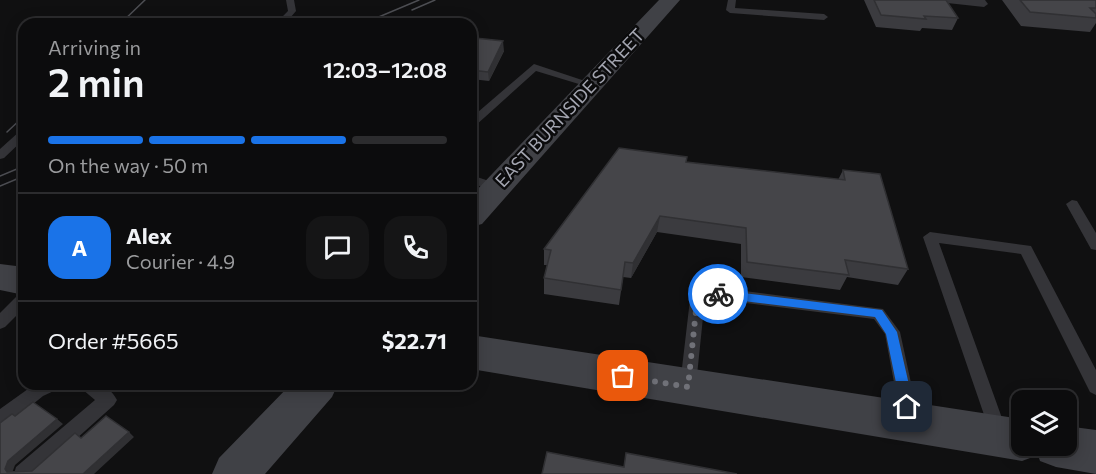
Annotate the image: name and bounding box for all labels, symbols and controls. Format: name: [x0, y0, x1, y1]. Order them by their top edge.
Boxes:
street label: EAST BURNSIDE STREET: [490, 24, 648, 191]
text: Arriving in: [48, 35, 141, 59]
text: 12:03–12:08: [323, 56, 447, 83]
text: 2 min: [48, 57, 145, 105]
text: On the way · 50 m: [48, 153, 208, 177]
button: chat: [306, 216, 369, 279]
button: phone: [384, 216, 447, 279]
text: Alex: [126, 222, 172, 249]
text: A: [72, 234, 87, 261]
text: Courier · 4.9: [126, 249, 235, 273]
courier: [688, 264, 748, 324]
icon: bike: [702, 278, 735, 311]
text: Order #5665: [48, 327, 179, 354]
text: $22.71: [382, 327, 447, 354]
pin: [597, 350, 648, 401]
icon: bag: [606, 359, 639, 392]
pin: [881, 381, 932, 432]
icon: home: [890, 390, 923, 423]
map controls: [1011, 390, 1077, 456]
button: layers: [1011, 390, 1077, 456]

